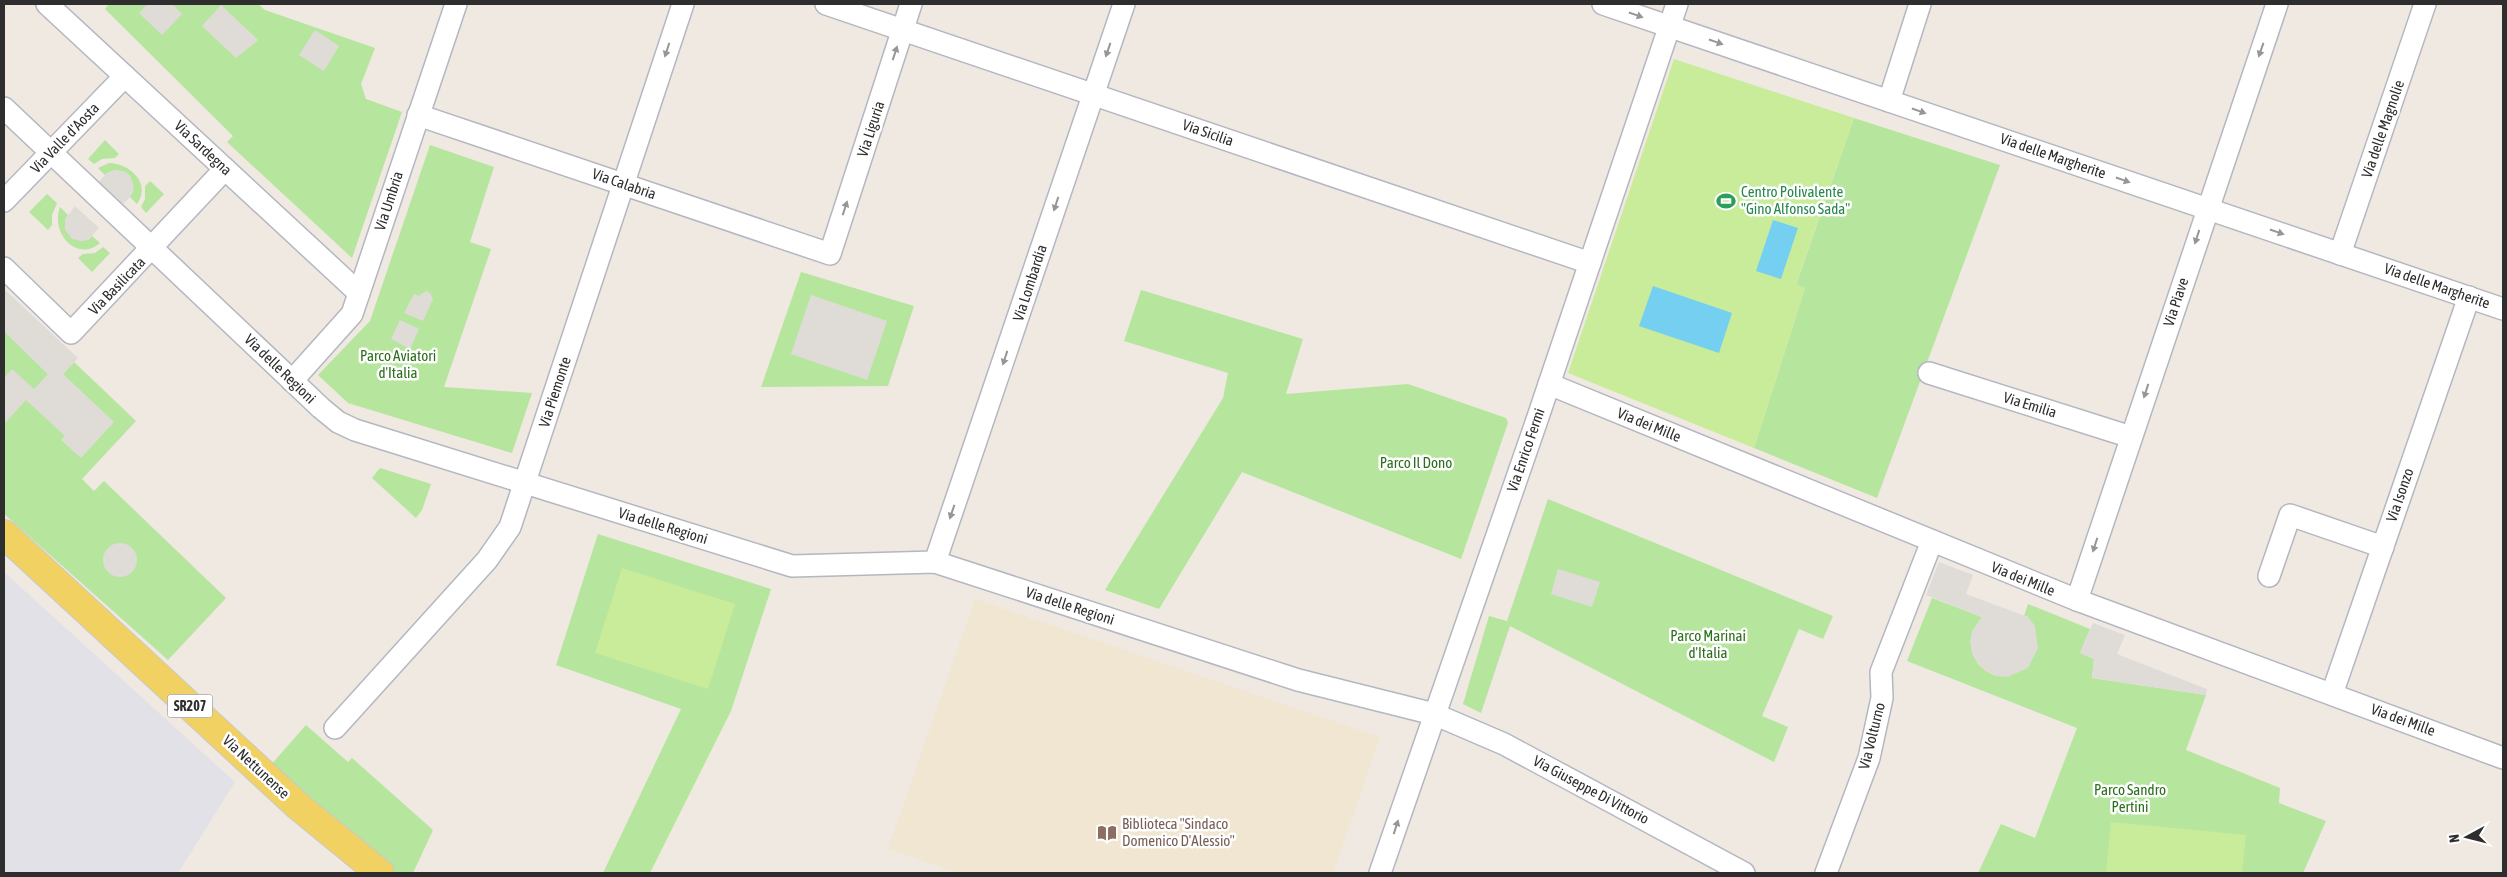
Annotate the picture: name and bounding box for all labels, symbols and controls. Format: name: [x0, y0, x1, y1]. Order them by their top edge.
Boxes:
one-way arrow: [1629, 11, 1644, 19]
one-way arrow: [1708, 39, 1723, 46]
one-way arrow: [663, 43, 671, 58]
one-way arrow: [1104, 43, 1112, 58]
one-way arrow: [2257, 43, 2265, 58]
one-way arrow: [892, 46, 899, 61]
street label: Via delle Magnolie: [2358, 77, 2407, 180]
street label: Via Valle d'Aosta: [27, 99, 102, 176]
street label: Via Liguria: [854, 99, 888, 159]
one-way arrow: [1912, 108, 1927, 115]
street label: Via Sicilia: [1180, 116, 1236, 149]
street label: Via Sardegna: [171, 117, 236, 178]
street label: Via delle Margherite: [1998, 129, 2108, 182]
street label: Via Calabria: [590, 165, 658, 202]
street label: Via Umbria: [371, 169, 406, 233]
one-way arrow: [2116, 176, 2131, 184]
place label: Centro Polivalente "Gino Alfonso Sada": [1741, 183, 1850, 217]
sports icon: Centro Polivalente "Gino Alfonso Sada": [1715, 190, 1737, 212]
one-way arrow: [1052, 197, 1060, 212]
one-way arrow: [841, 200, 849, 215]
one-way arrow: [2193, 229, 2200, 244]
one-way arrow: [2269, 229, 2284, 236]
street label: Via Lombardia: [1009, 242, 1050, 323]
street label: Via Basilicata: [85, 253, 148, 318]
street label: Via delle Margherite: [2382, 259, 2492, 312]
street label: Via Piave: [2160, 275, 2191, 328]
street label: Via delle Regioni: [241, 330, 319, 407]
park label: Parco Aviatori d'Italia: [360, 347, 436, 381]
one-way arrow: [1001, 351, 1009, 366]
street label: Via Piemonte: [535, 354, 574, 429]
one-way arrow: [2142, 384, 2150, 399]
street label: Via Emilia: [2001, 388, 2059, 421]
street label: Via dei Mille: [1615, 404, 1684, 445]
street label: Via Enrico Fermi: [1503, 406, 1548, 494]
park label: Parco Il Dono: [1380, 454, 1452, 471]
street label: Via Isonzo: [2382, 466, 2417, 524]
street label: Via delle Regioni: [616, 504, 710, 547]
one-way arrow: [948, 505, 956, 520]
one-way arrow: [2091, 538, 2098, 553]
street label: Via dei Mille: [1989, 558, 2058, 599]
street label: Via delle Regioni: [1024, 583, 1117, 628]
park label: Parco Marinai d'Italia: [1670, 627, 1746, 661]
road number: SR207: [168, 694, 212, 718]
street label: Via dei Mille: [2369, 700, 2438, 739]
street label: Via Volturno: [1855, 701, 1888, 771]
street label: Via Nettunense: [220, 731, 293, 802]
street label: Via Giuseppe Di Vittorio: [1530, 752, 1652, 827]
park label: Parco Sandro Pertini: [2094, 781, 2166, 815]
north arrow: [2442, 812, 2492, 862]
place label: Biblioteca "Sindaco Domenico D'Alessio": [1122, 815, 1235, 849]
one-way arrow: [1393, 820, 1400, 835]
library icon: Biblioteca "Sindaco Domenico D'Alessio": [1096, 822, 1118, 844]
text: N: [2446, 834, 2463, 844]

